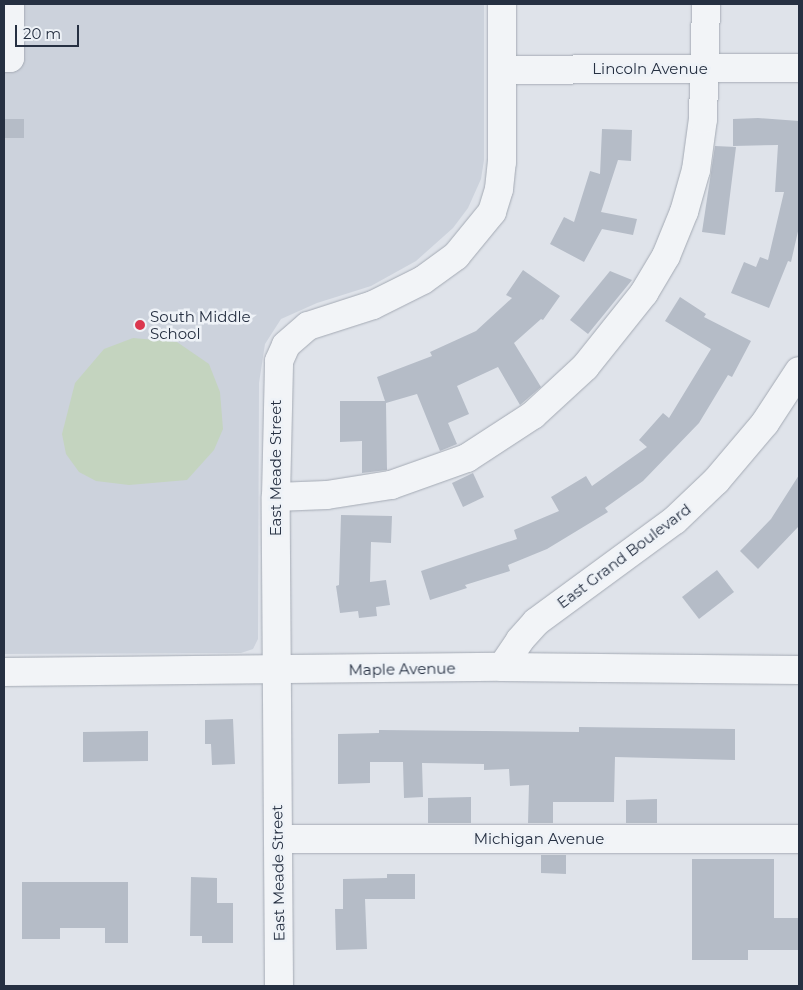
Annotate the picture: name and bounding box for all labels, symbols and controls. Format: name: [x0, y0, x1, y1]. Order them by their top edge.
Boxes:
scale bar: [18, 15, 81, 47]
text: 20 m: [23, 24, 61, 43]
street label: Lincoln Avenue: [592, 60, 708, 78]
place label: South Middle School: [150, 307, 251, 342]
marker: South Middle School: [134, 319, 146, 331]
street label: East Meade Street: [267, 400, 285, 536]
street label: East Grand Boulevard: [554, 500, 694, 612]
street label: Maple Avenue: [348, 659, 456, 679]
street label: East Meade Street: [268, 805, 288, 941]
street label: Michigan Avenue: [474, 830, 604, 848]

